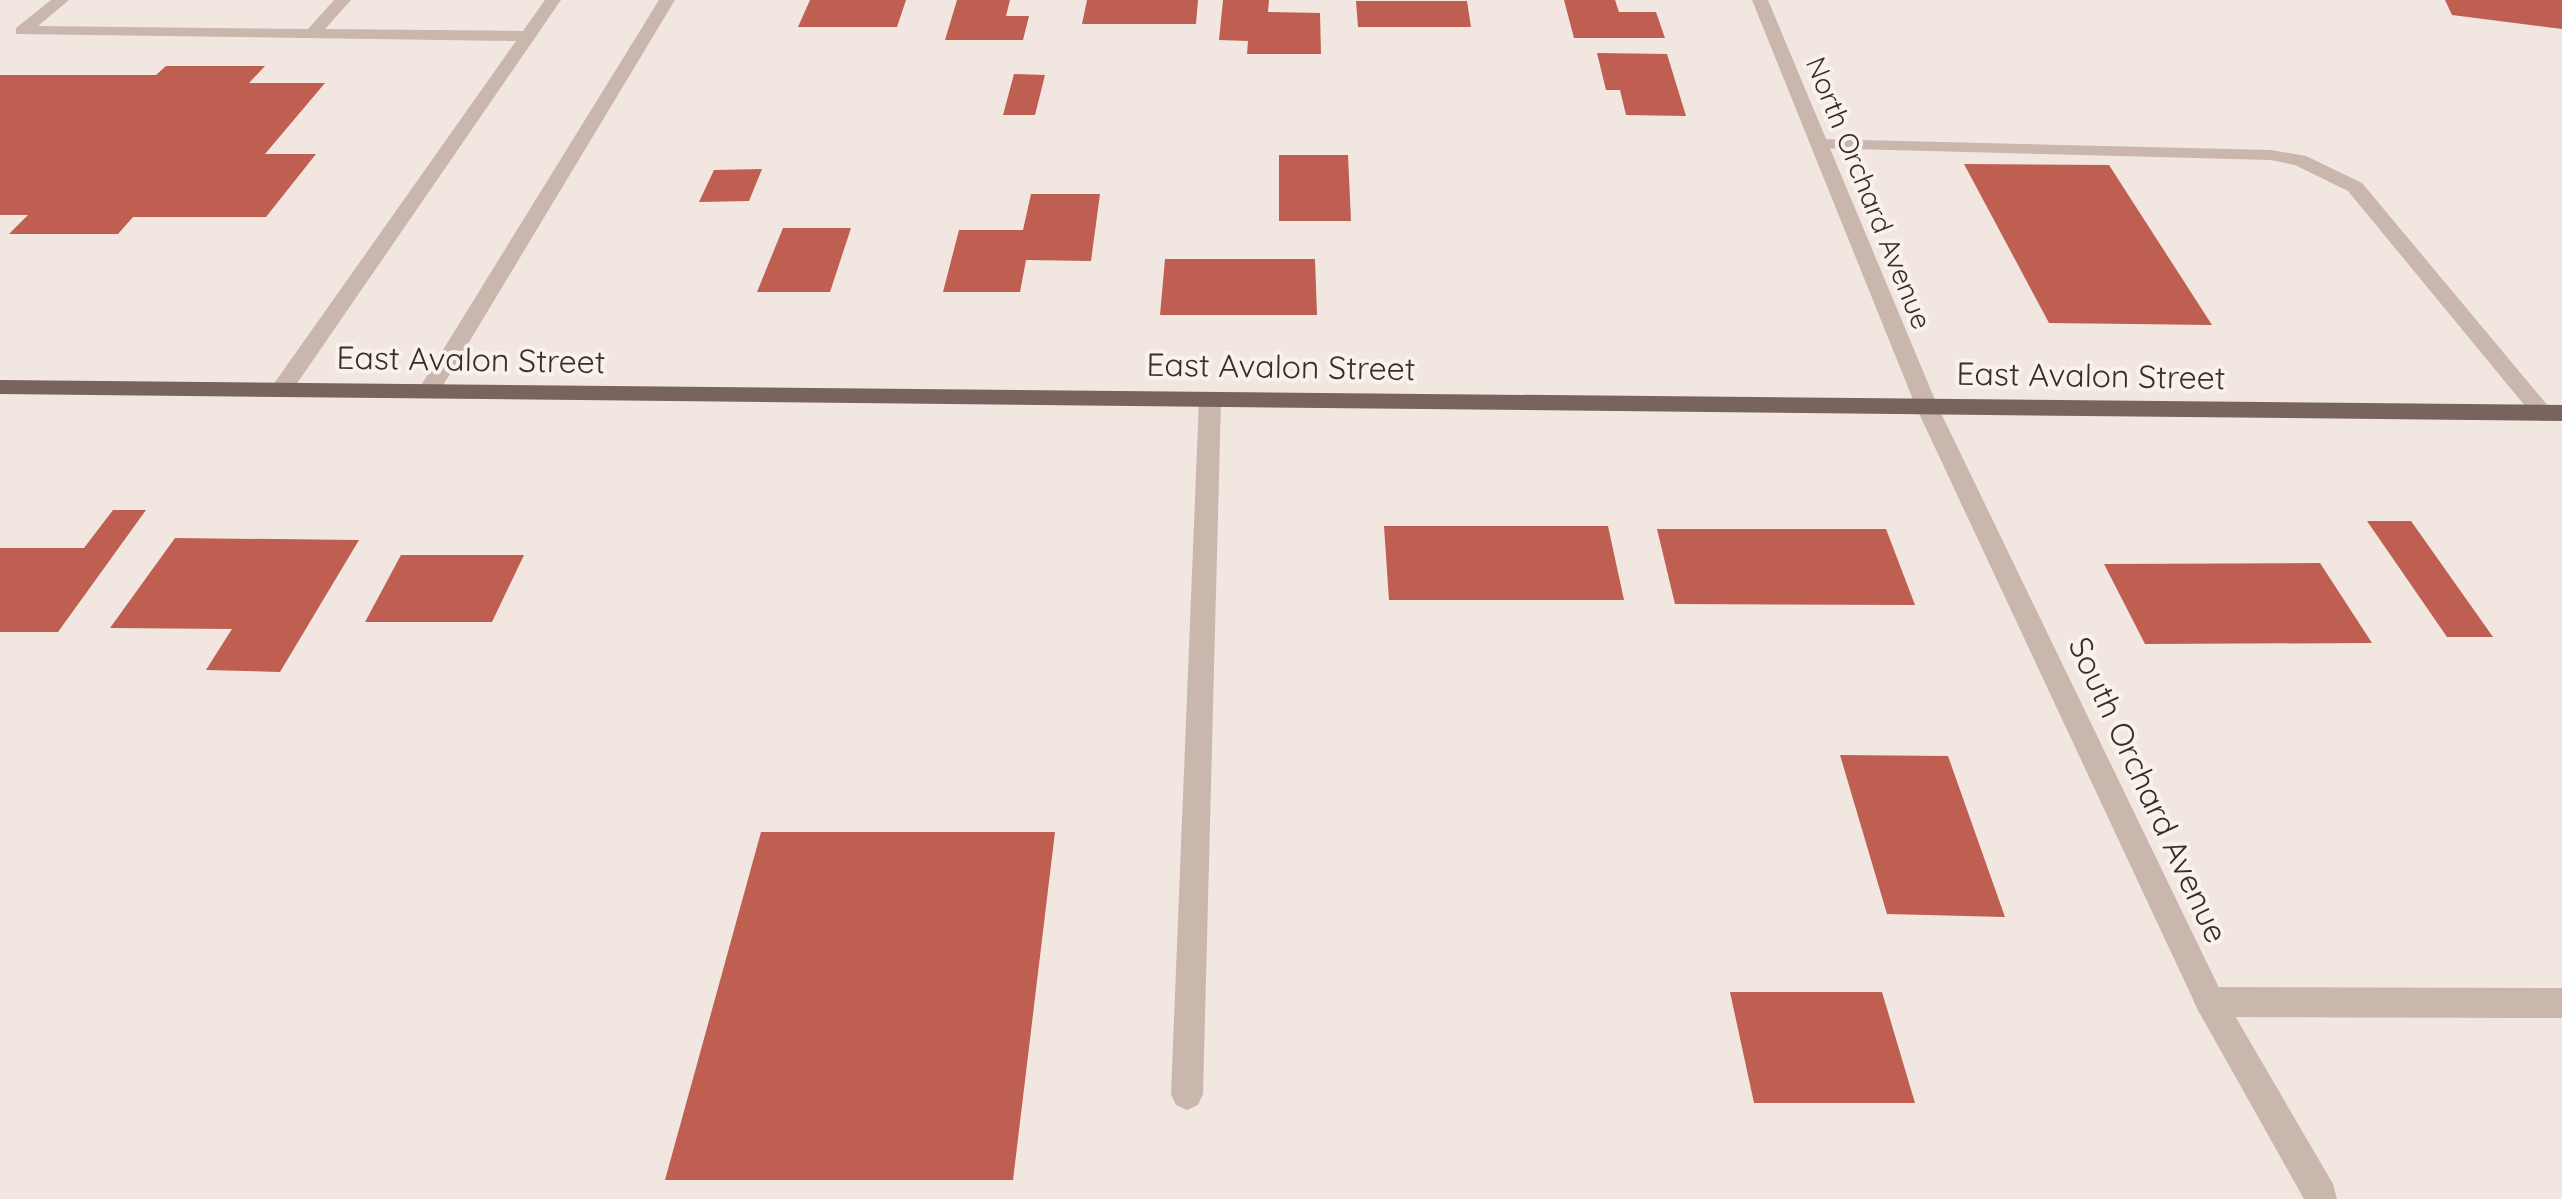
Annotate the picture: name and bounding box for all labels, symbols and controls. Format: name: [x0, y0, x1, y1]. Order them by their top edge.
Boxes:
street label: North Orchard Avenue: [1799, 52, 1940, 334]
street label: East Avalon Street: [336, 337, 606, 381]
street label: East Avalon Street: [1146, 344, 1416, 388]
street label: East Avalon Street: [1956, 353, 2226, 397]
street label: South Orchard Avenue: [2060, 630, 2237, 949]

